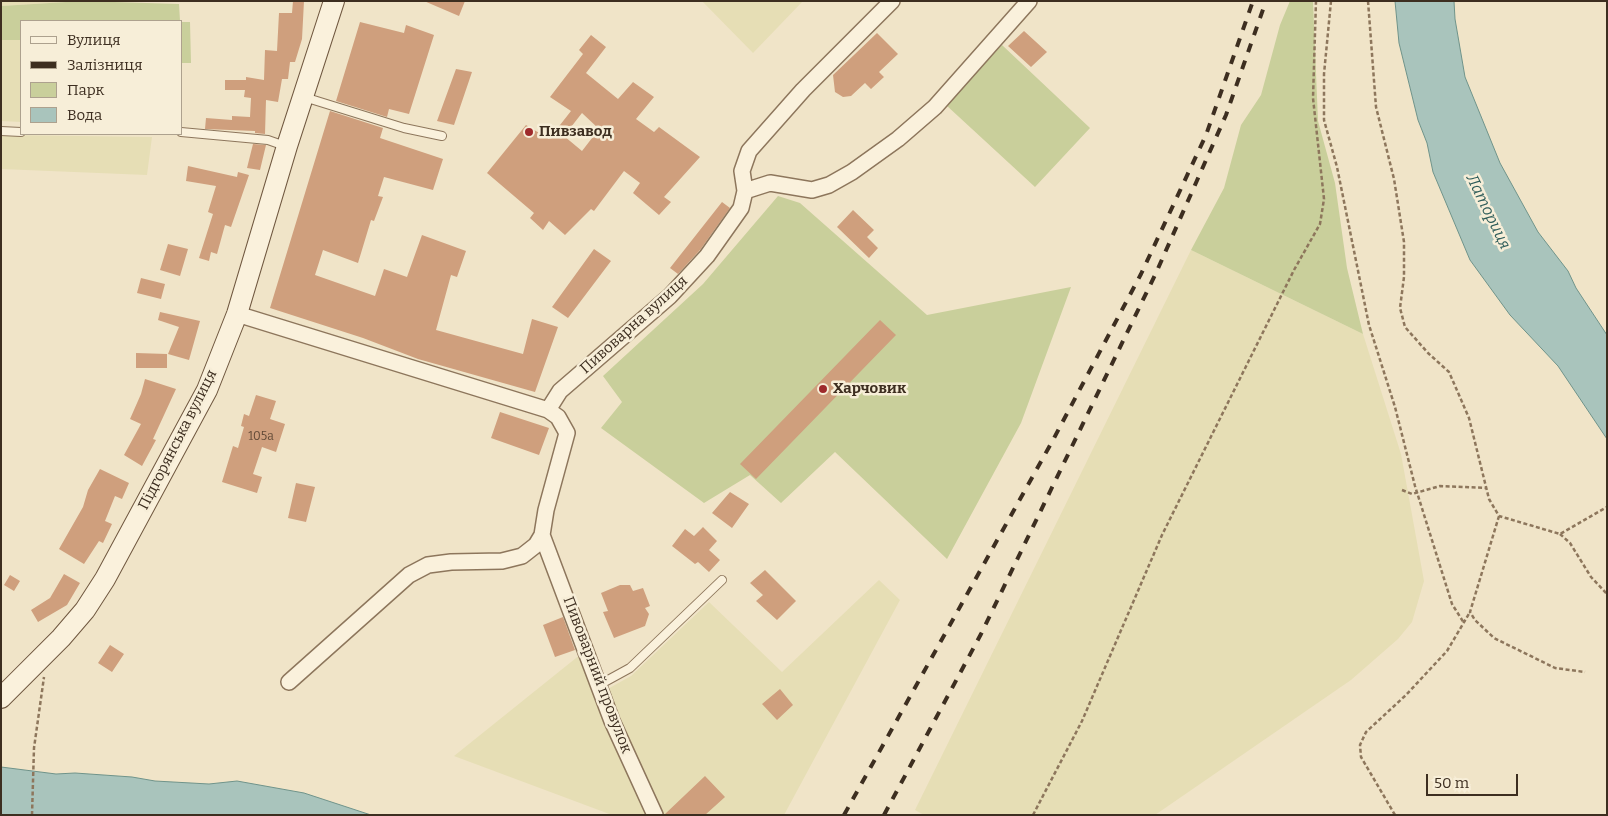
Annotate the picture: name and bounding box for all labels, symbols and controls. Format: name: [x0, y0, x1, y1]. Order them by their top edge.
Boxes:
legend: [20, 20, 182, 135]
text: Вулиця: [67, 31, 121, 49]
text: Залізниця: [67, 56, 142, 74]
text: Парк: [67, 81, 104, 99]
text: Вода: [67, 106, 102, 124]
place label: Пивзавод: [539, 123, 612, 141]
marker: Пивзавод: [523, 126, 535, 138]
water label: Латориця: [1462, 171, 1514, 253]
street label: Пивоварна вулиця: [577, 272, 691, 378]
street label: Підгорянська вулиця: [135, 367, 221, 513]
place label: Харчовик: [833, 380, 906, 398]
marker: Харчовик: [817, 383, 829, 395]
house number: 105а: [248, 430, 274, 444]
street label: Пивоварний провулок: [559, 594, 635, 756]
scale bar: [1428, 764, 1520, 796]
text: 50 m: [1434, 774, 1469, 792]

